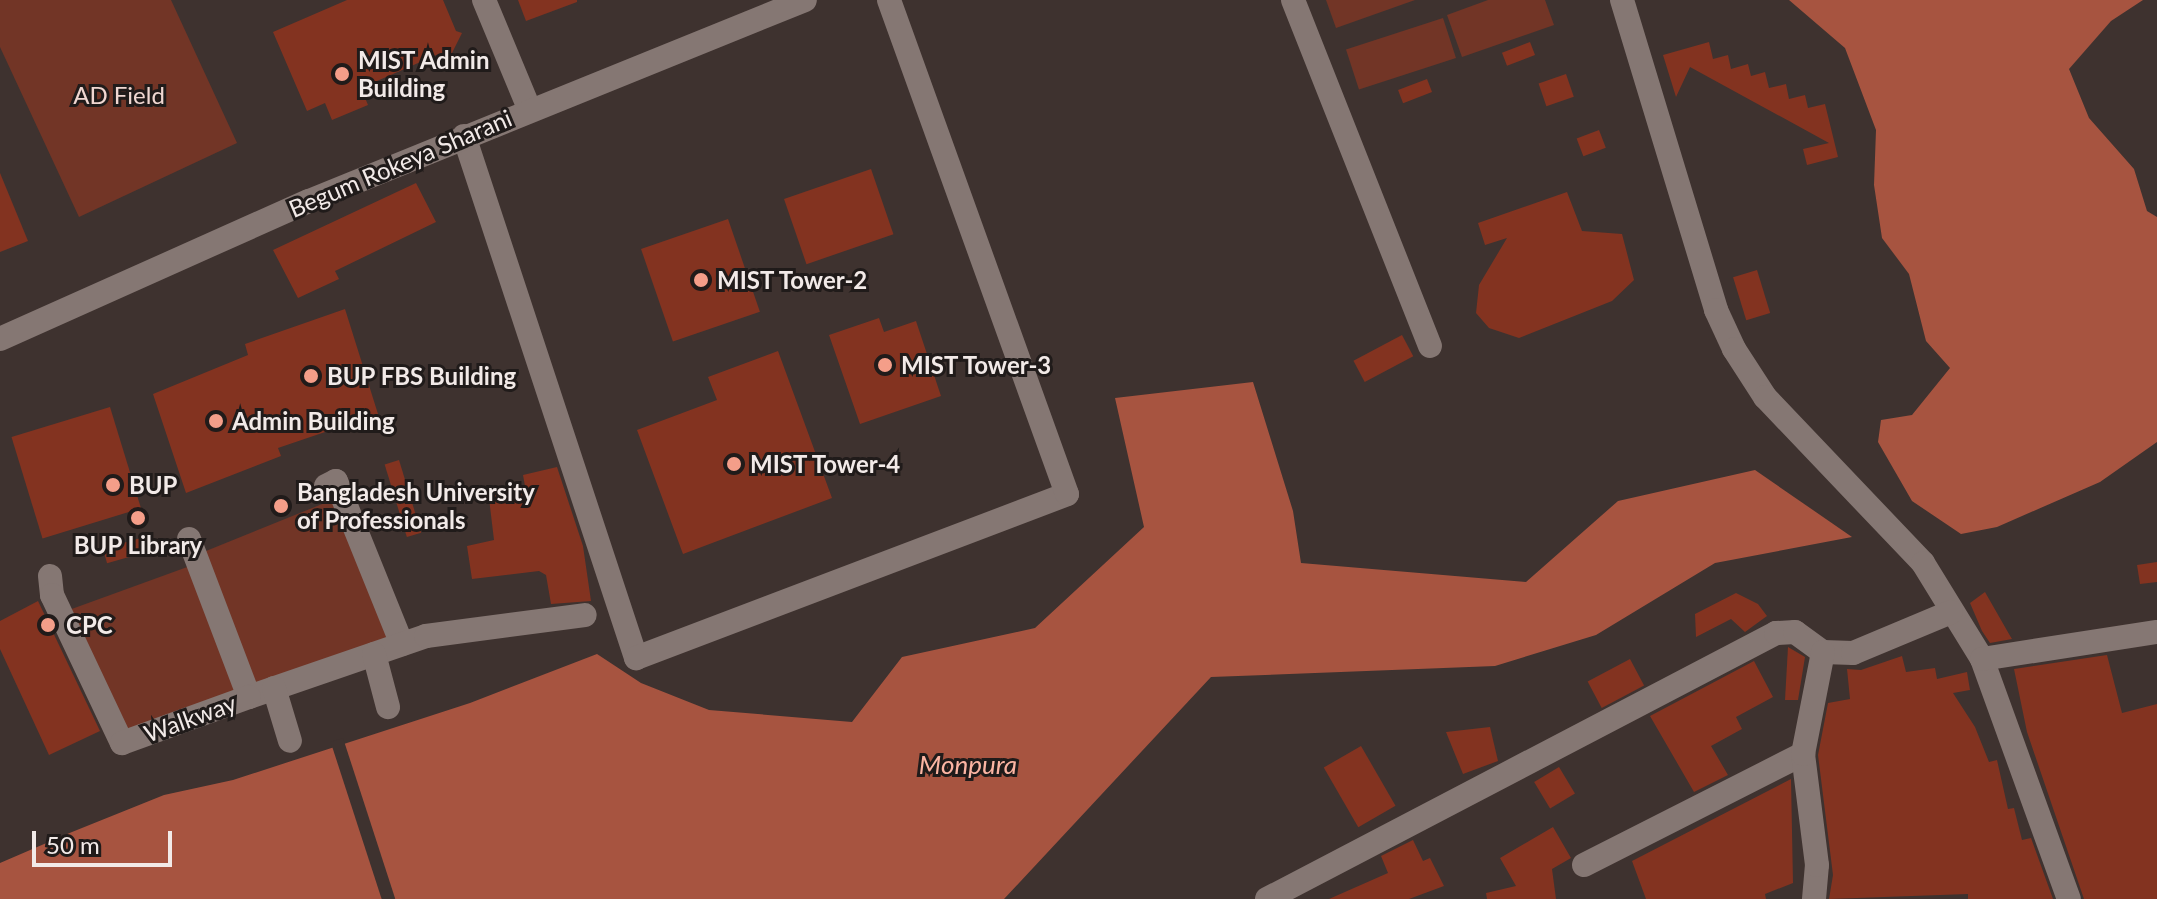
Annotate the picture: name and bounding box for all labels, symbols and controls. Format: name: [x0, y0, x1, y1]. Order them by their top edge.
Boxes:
place label: MIST Admin Building: [358, 46, 491, 102]
marker: MIST Admin Building: [333, 65, 351, 83]
park label: AD Field: [73, 81, 165, 109]
street label: Begum Rokeya Sharani: [284, 103, 516, 223]
place label: MIST Tower-2: [717, 266, 869, 294]
marker: MIST Tower-2: [692, 271, 710, 289]
place label: MIST Tower-3: [901, 351, 1053, 379]
marker: MIST Tower-3: [876, 356, 894, 374]
place label: BUP FBS Building: [327, 362, 517, 390]
marker: BUP FBS Building: [302, 367, 320, 385]
place label: Admin Building: [232, 407, 395, 435]
marker: Admin Building: [207, 412, 225, 430]
place label: MIST Tower-4: [750, 450, 902, 478]
marker: MIST Tower-4: [725, 455, 743, 473]
place label: BUP: [129, 471, 177, 499]
marker: BUP: [104, 476, 122, 494]
place label: Bangladesh University of Professionals: [297, 478, 535, 534]
marker: Bangladesh University of Professionals: [272, 497, 290, 515]
marker: BUP Library: [129, 509, 147, 527]
place label: BUP Library: [73, 531, 203, 559]
place label: CPC: [66, 611, 113, 639]
marker: CPC: [37, 614, 59, 636]
street label: Walkway: [140, 688, 240, 748]
water label: Monpura: [919, 749, 1017, 781]
scale bar: [36, 815, 176, 865]
text: 50 m: [46, 830, 100, 859]

